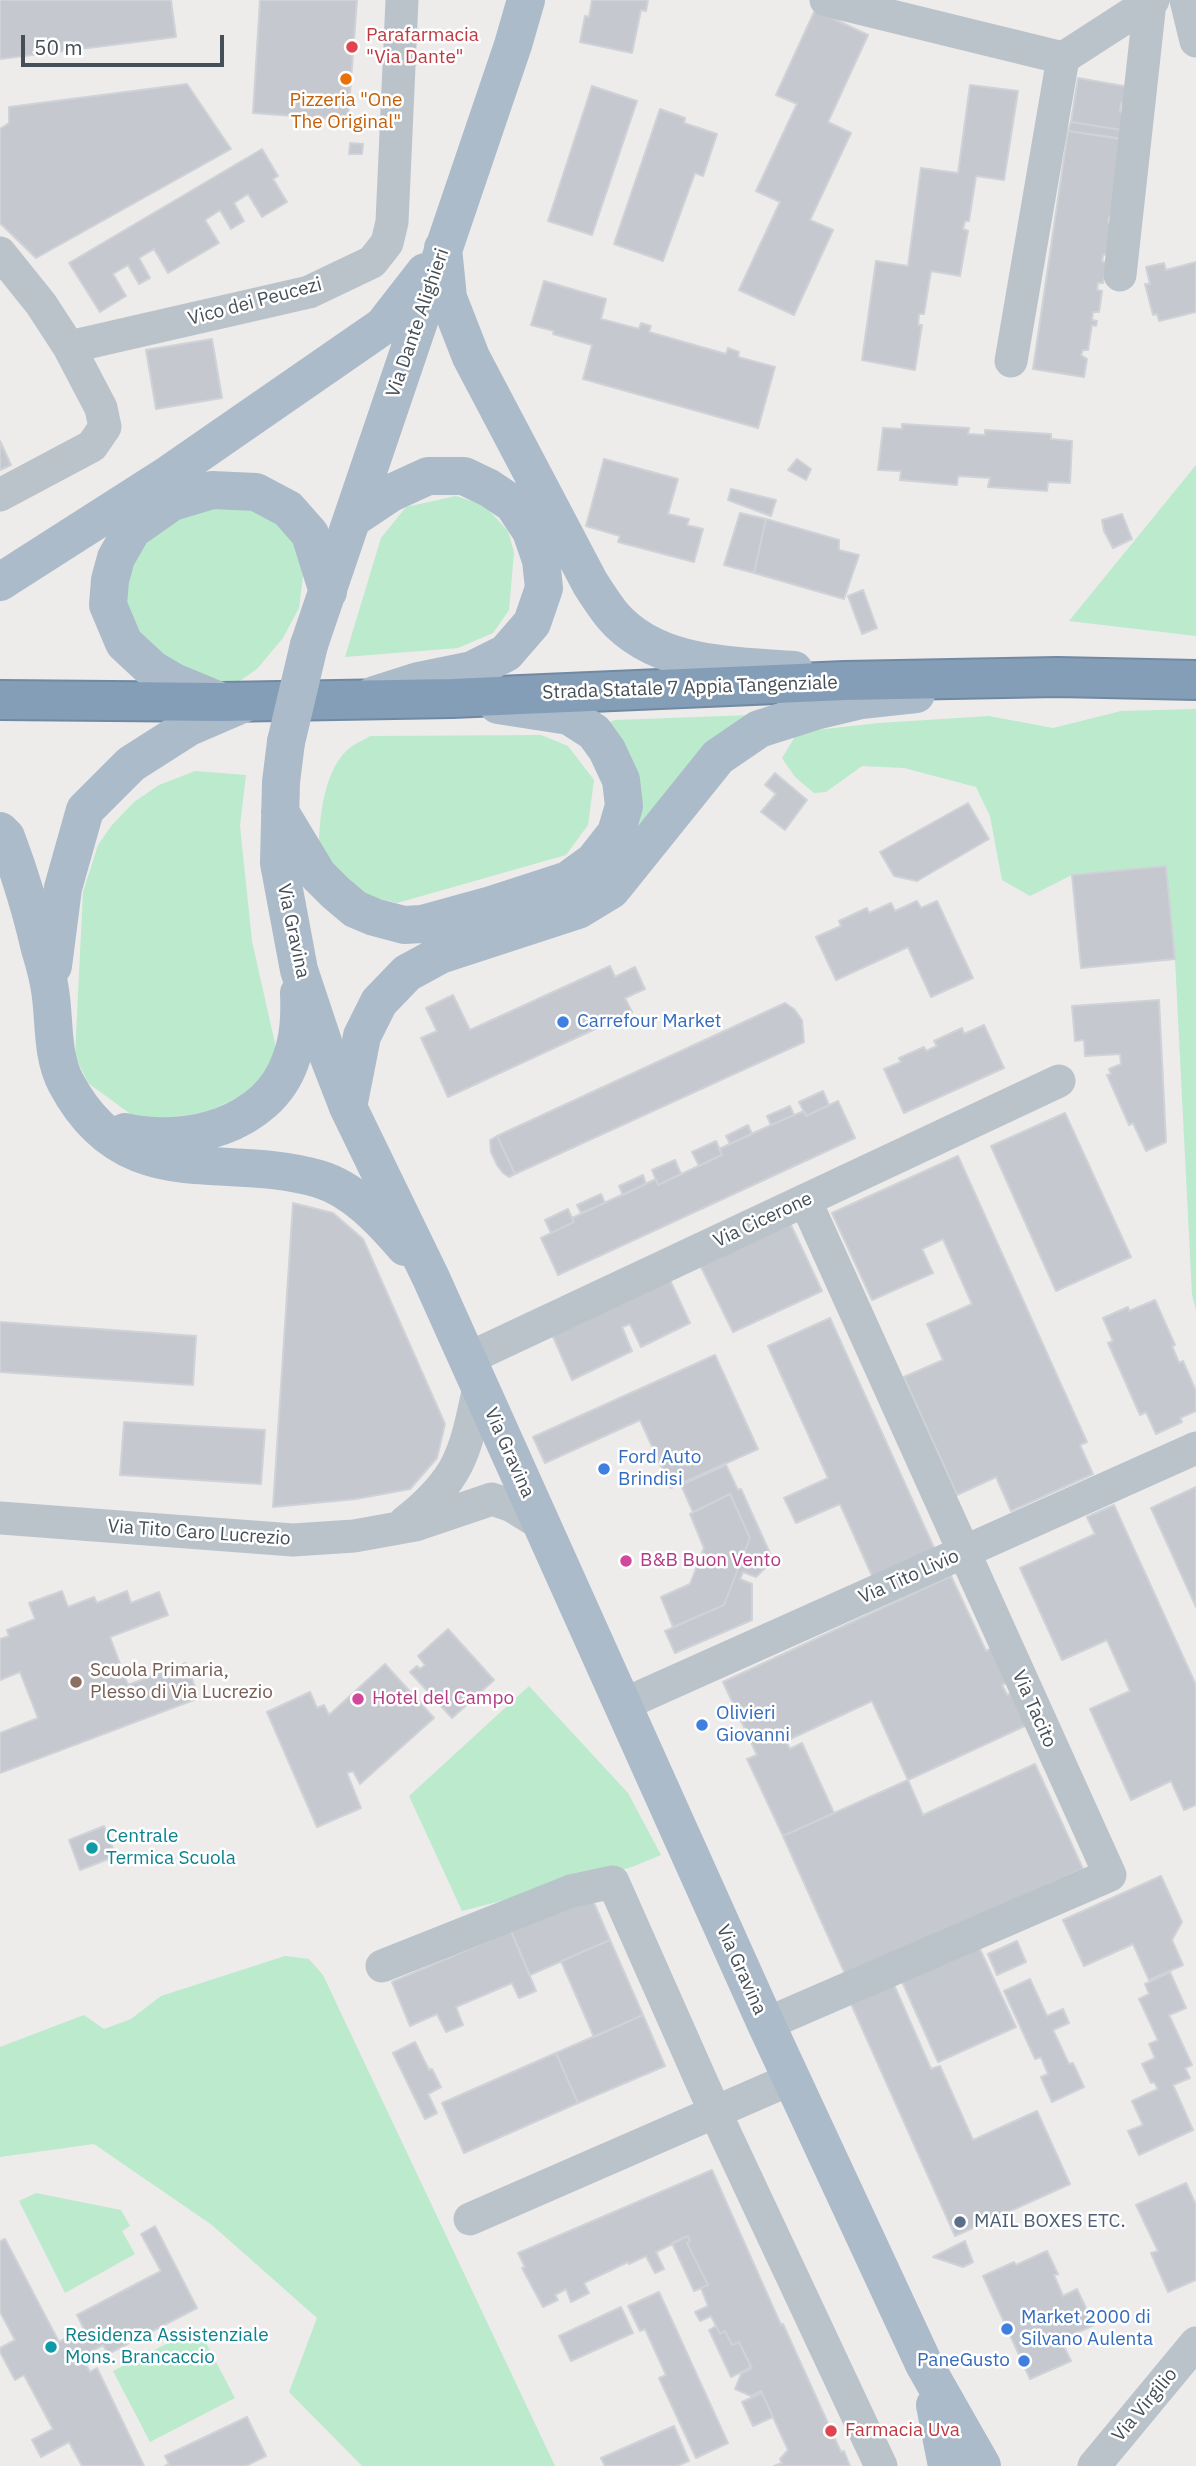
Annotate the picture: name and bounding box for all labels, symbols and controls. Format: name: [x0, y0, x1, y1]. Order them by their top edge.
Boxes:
scale bar: [24, 21, 228, 65]
place label: Parafarmacia "Via Dante": [366, 25, 479, 69]
text: 50 m: [34, 33, 83, 61]
marker: Parafarmacia "Via Dante": [344, 39, 360, 55]
marker: Pizzeria "One The Original": [338, 71, 354, 87]
place label: Pizzeria "One The Original": [290, 90, 402, 134]
street label: Via Dante Alighieri: [382, 246, 454, 400]
street label: Vico dei Peucezi: [186, 273, 324, 331]
street label: Strada Statale 7 Appia Tangenziale: [542, 671, 838, 705]
street label: Via Gravina: [272, 882, 314, 980]
place label: Carrefour Market: [577, 1011, 722, 1033]
marker: Carrefour Market: [555, 1014, 571, 1030]
street label: Via Cicerone: [710, 1187, 816, 1253]
street label: Via Gravina: [479, 1404, 539, 1502]
place label: Ford Auto Brindisi: [618, 1447, 701, 1491]
marker: Ford Auto Brindisi: [596, 1461, 612, 1477]
street label: Via Tito Caro Lucrezio: [107, 1515, 291, 1551]
street label: Via Tito Livio: [855, 1545, 963, 1609]
place label: B&B Buon Vento: [640, 1550, 781, 1572]
marker: B&B Buon Vento: [618, 1553, 634, 1569]
place label: Scuola Primaria, Plesso di Via Lucrezio: [90, 1660, 273, 1704]
street label: Via Tacito: [1007, 1667, 1061, 1751]
marker: Scuola Primaria, Plesso di Via Lucrezio: [68, 1674, 84, 1690]
place label: Hotel del Campo: [372, 1688, 514, 1710]
marker: Hotel del Campo: [350, 1691, 366, 1707]
place label: Olivieri Giovanni: [716, 1703, 790, 1747]
marker: Olivieri Giovanni: [694, 1717, 710, 1733]
place label: Centrale Termica Scuola: [106, 1826, 236, 1870]
marker: Centrale Termica Scuola: [84, 1840, 100, 1856]
street label: Via Gravina: [711, 1921, 771, 2019]
place label: MAIL BOXES ETC.: [974, 2211, 1126, 2233]
marker: MAIL BOXES ETC.: [952, 2214, 968, 2230]
place label: Market 2000 di Silvano Aulenta: [1021, 2307, 1153, 2351]
marker: Market 2000 di Silvano Aulenta: [999, 2321, 1015, 2337]
place label: Residenza Assistenziale Mons. Brancaccio: [65, 2325, 269, 2369]
marker: Residenza Assistenziale Mons. Brancaccio: [43, 2339, 59, 2355]
place label: PaneGusto: [917, 2350, 1010, 2372]
marker: PaneGusto: [1016, 2353, 1032, 2369]
street label: Via Virgilio: [1108, 2364, 1182, 2446]
place label: Farmacia Uva: [845, 2420, 960, 2442]
marker: Farmacia Uva: [823, 2423, 839, 2439]

